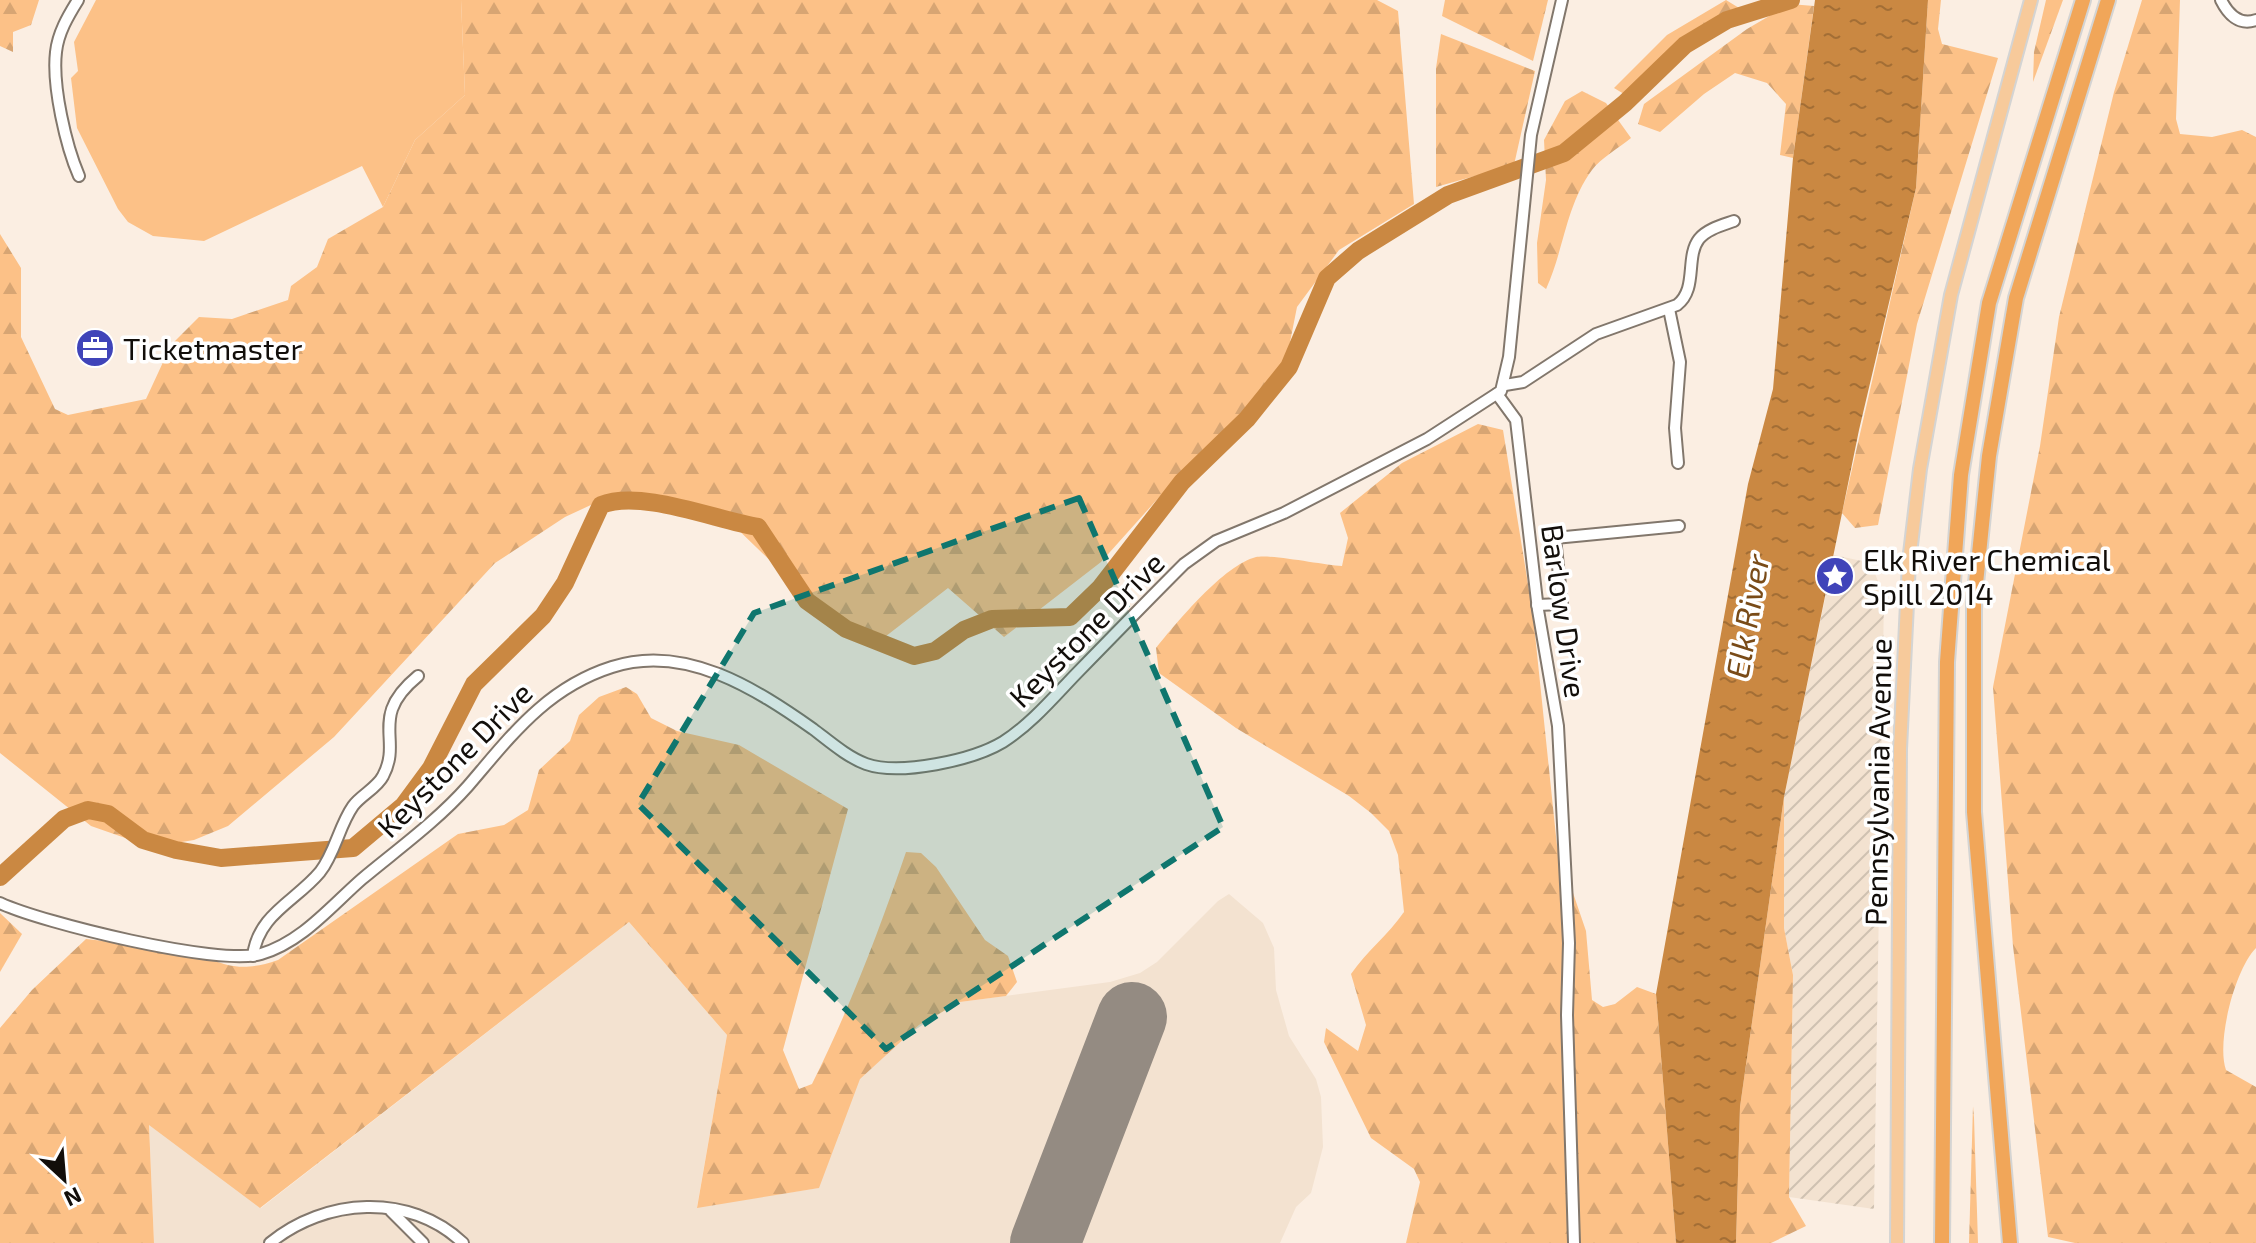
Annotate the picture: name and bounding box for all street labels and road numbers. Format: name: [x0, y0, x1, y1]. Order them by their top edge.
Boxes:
street label: Barlow Drive: [1535, 522, 1595, 700]
street label: Keystone Drive: [1001, 544, 1171, 714]
street label: Pennsylvania Avenue: [1856, 638, 1898, 926]
street label: Keystone Drive: [369, 674, 539, 844]

